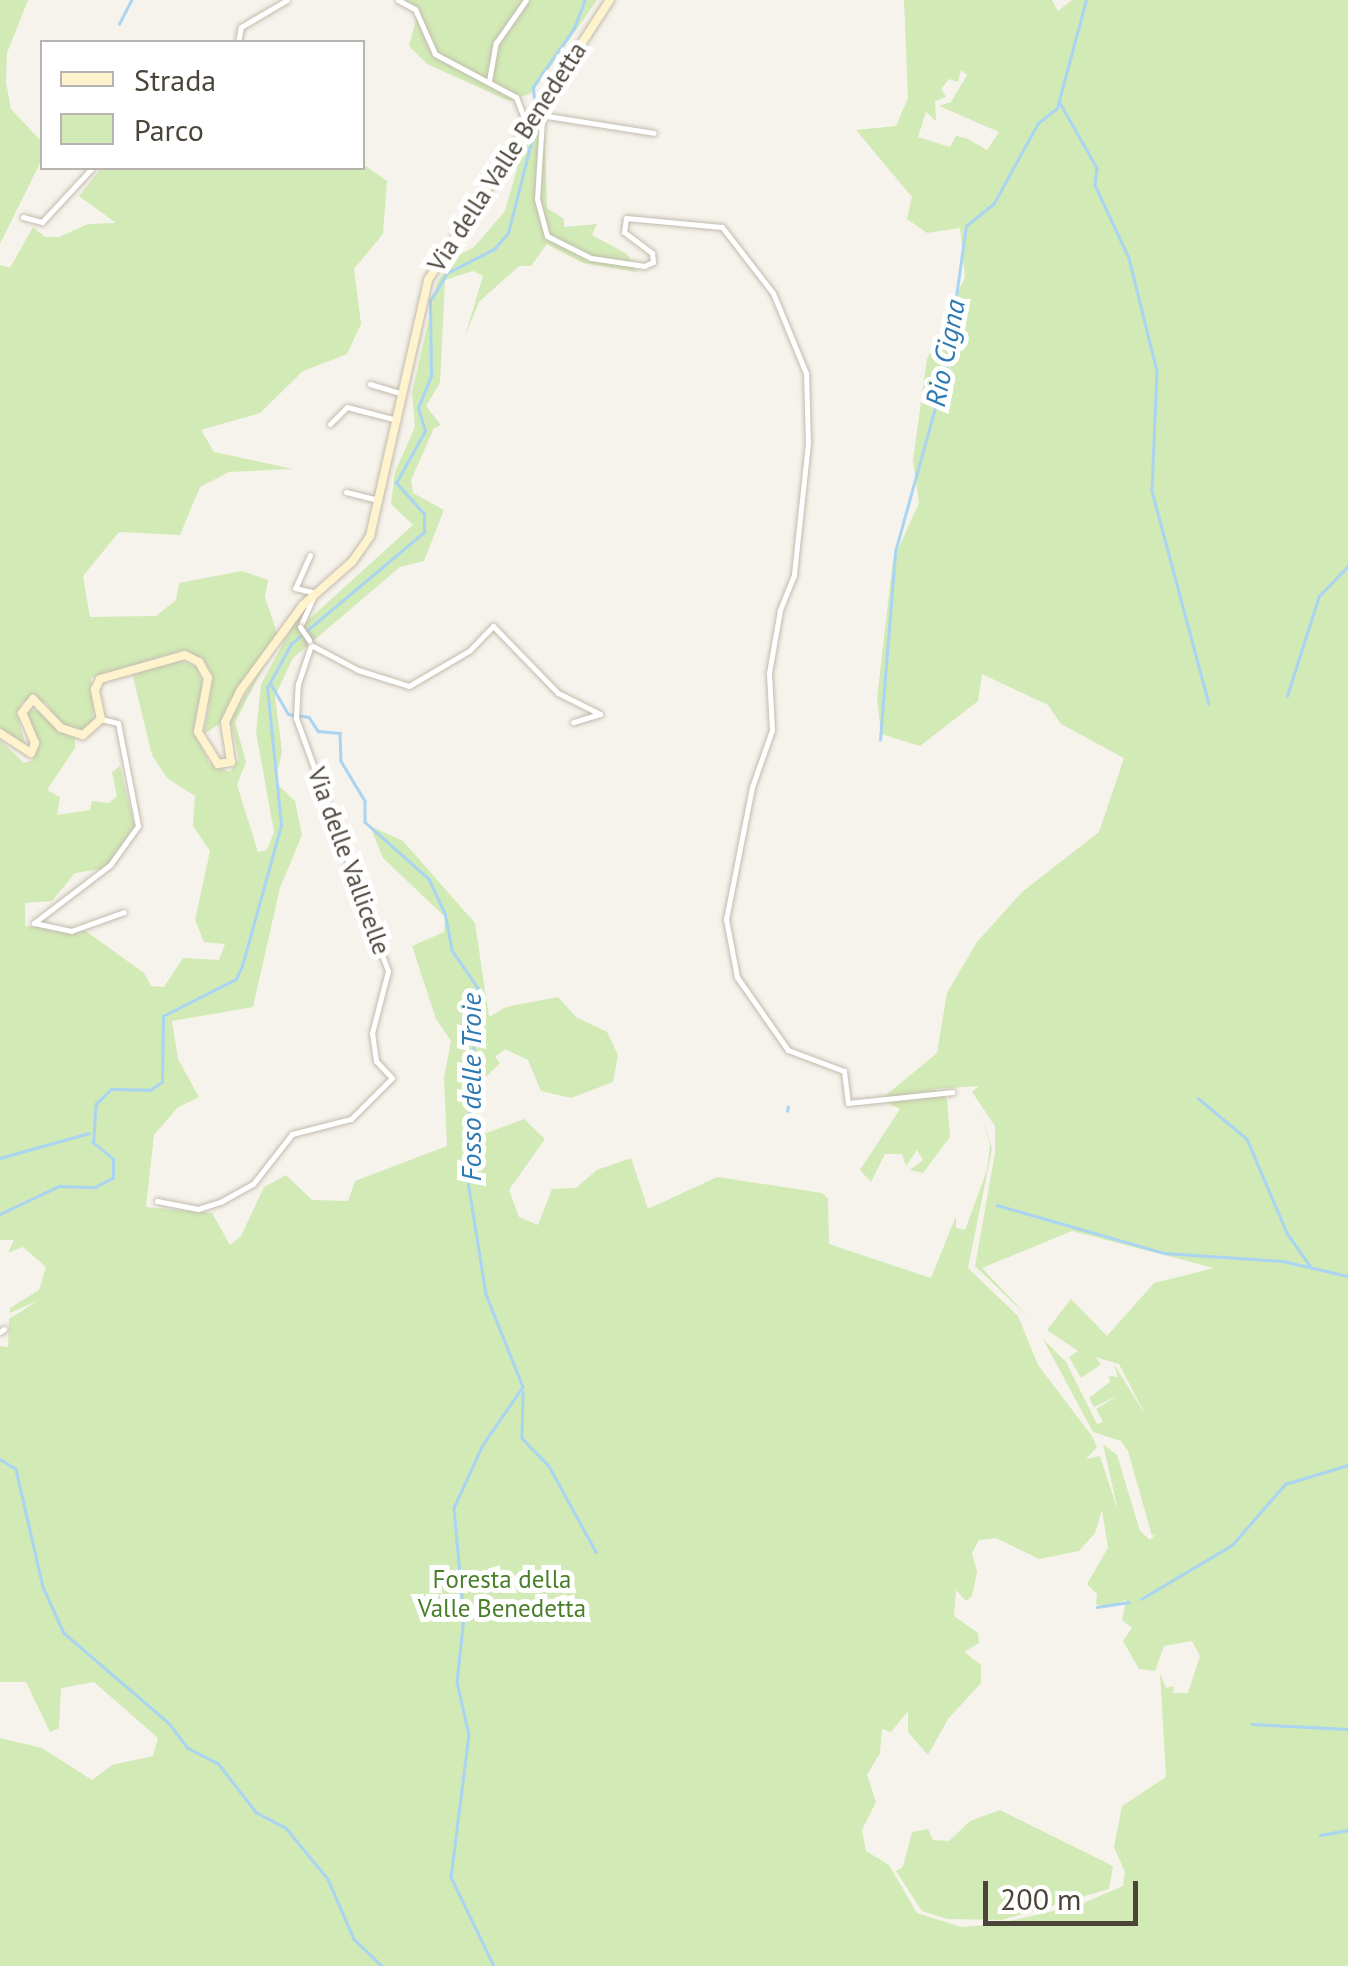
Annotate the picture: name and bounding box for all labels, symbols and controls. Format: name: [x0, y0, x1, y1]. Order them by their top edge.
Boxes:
street label: Via della Valle Benedetta: [421, 36, 593, 278]
legend: [40, 40, 365, 170]
text: Strada: [134, 60, 216, 99]
text: Parco: [134, 110, 204, 149]
water label: Rio Cigna: [918, 297, 972, 409]
street label: Via delle Vallicelle: [301, 763, 397, 959]
water label: Fosso delle Troie: [454, 992, 488, 1182]
park label: Foresta della Valle Benedetta: [418, 1565, 586, 1624]
scale bar: [988, 1861, 1143, 1923]
text: 200 m: [1000, 1879, 1081, 1918]

